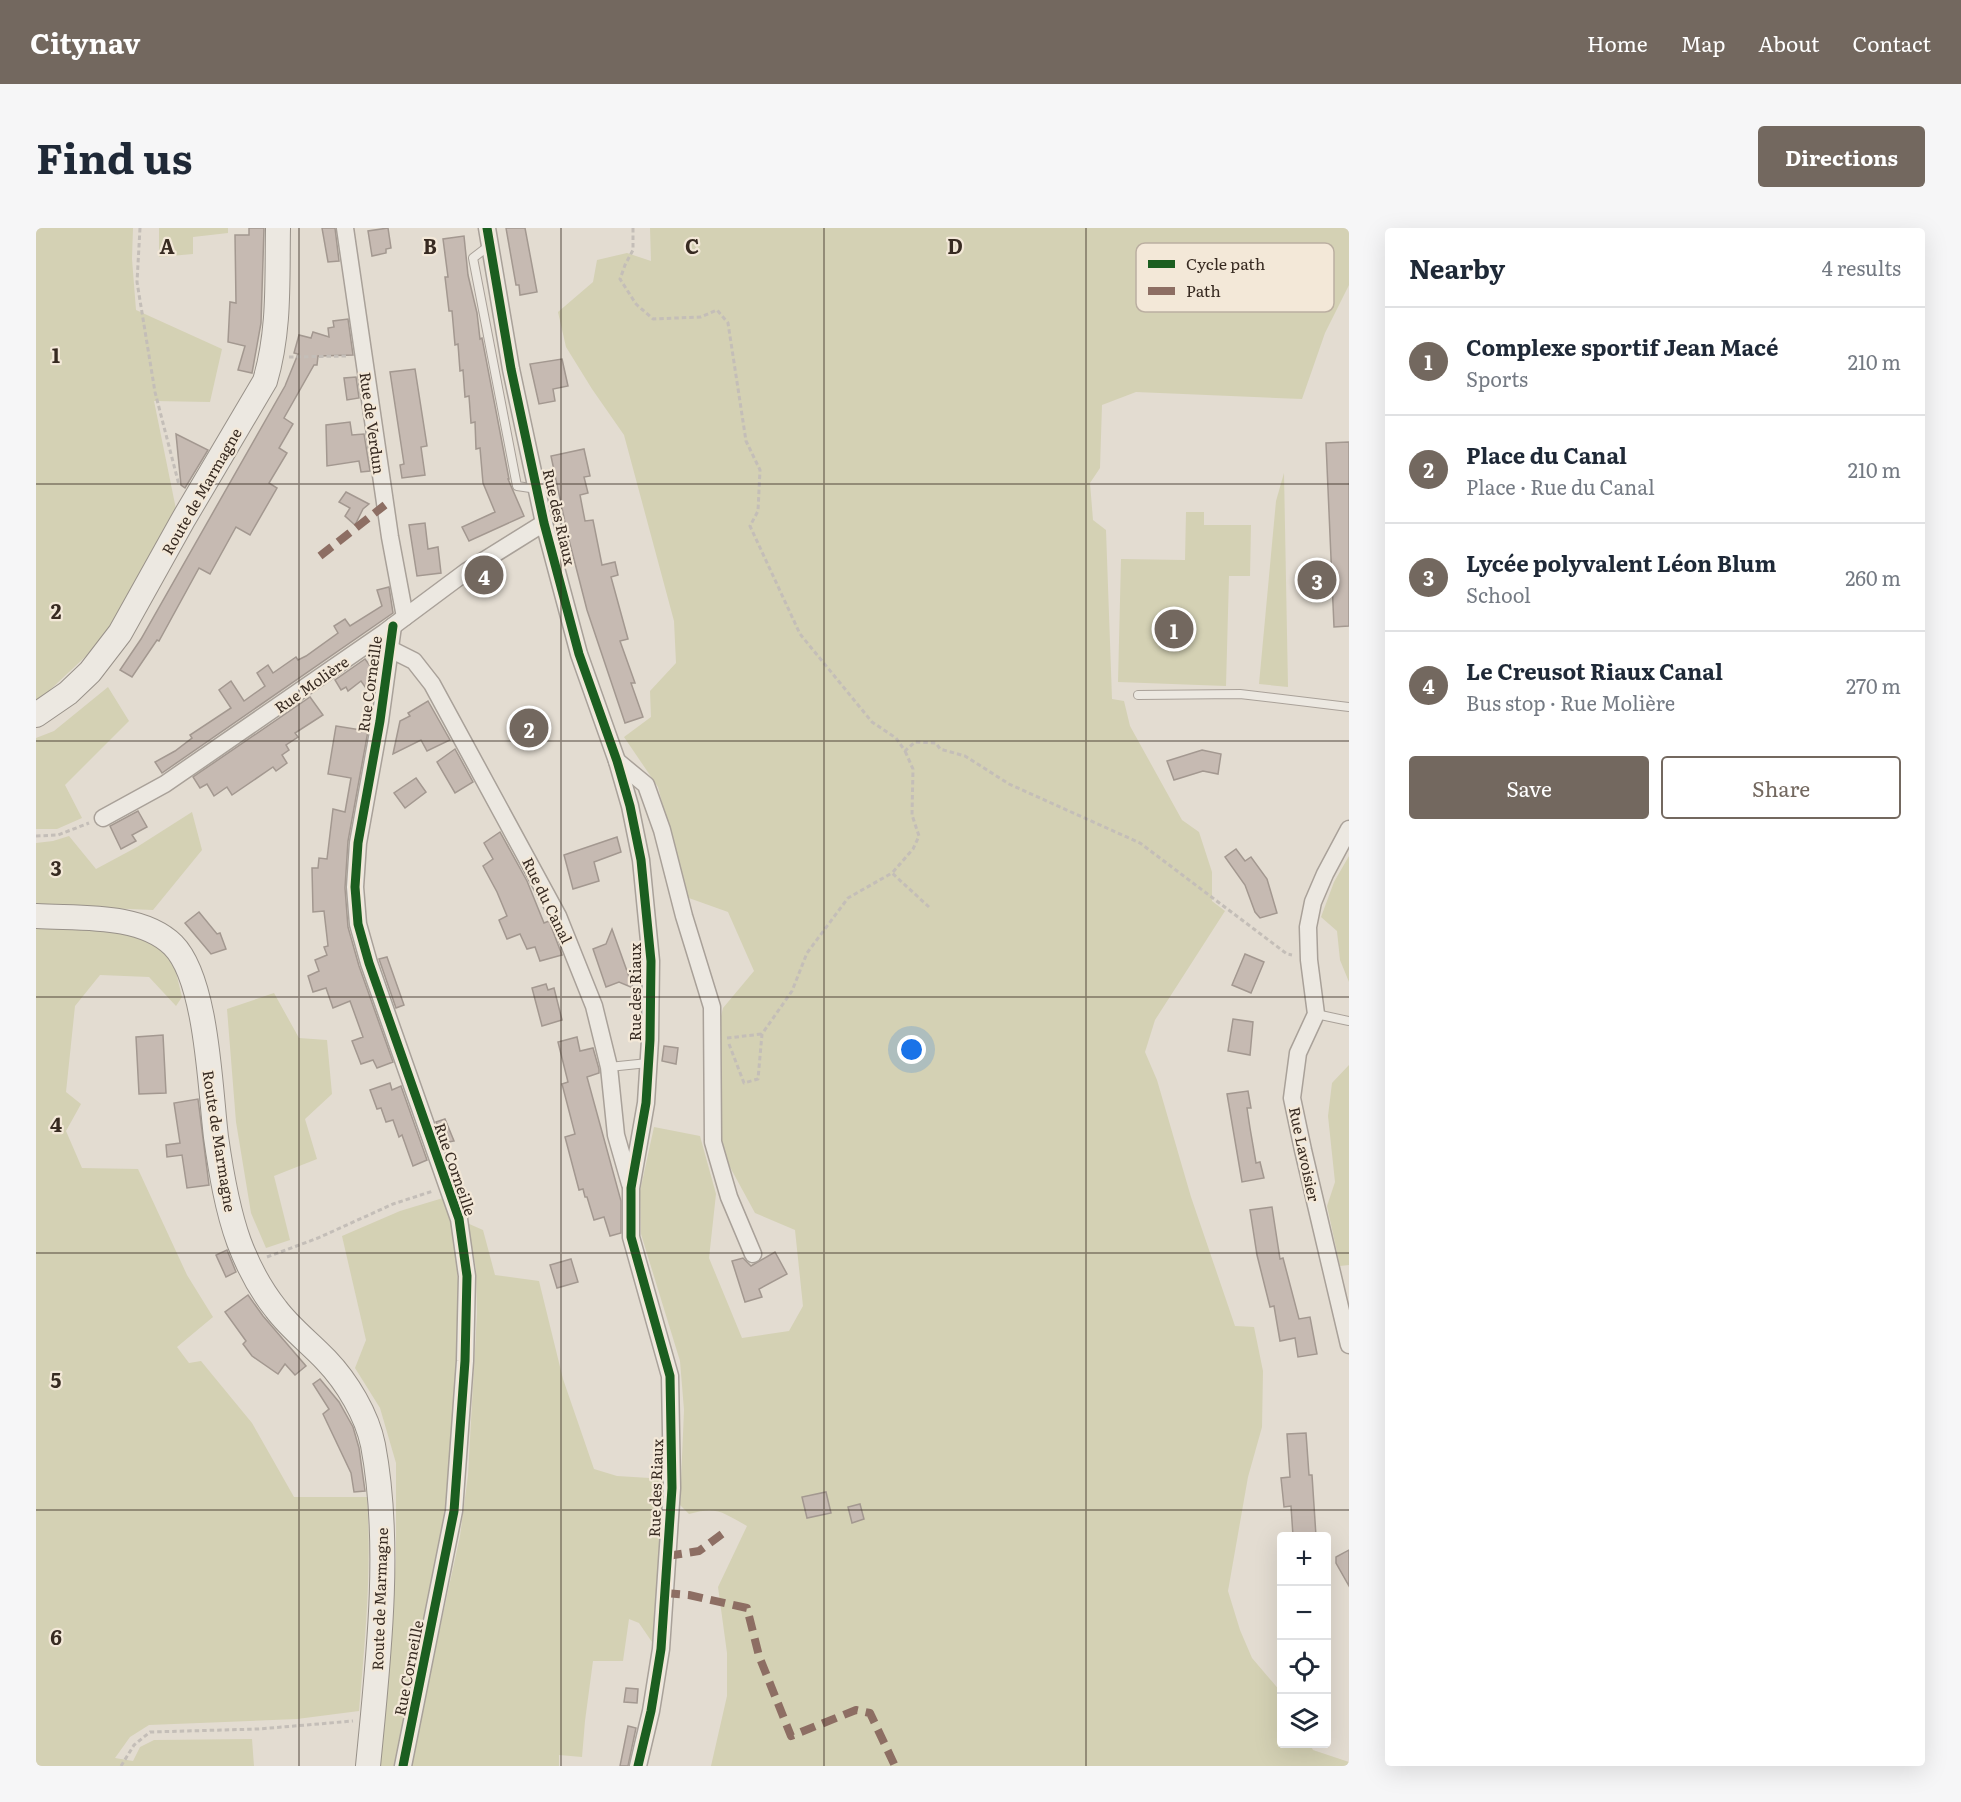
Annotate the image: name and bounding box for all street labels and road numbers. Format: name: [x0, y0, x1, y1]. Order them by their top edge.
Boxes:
street label: Rue de Verdun: [354, 370, 392, 476]
street label: Route de Marmagne: [155, 423, 247, 559]
street label: Rue des Riaux: [538, 466, 582, 568]
street label: Rue Corneille: [351, 634, 387, 734]
street label: Rue Molière: [269, 650, 353, 718]
street label: Rue du Canal: [517, 853, 579, 947]
street label: Rue des Riaux: [623, 942, 646, 1041]
street label: Route de Marmagne: [197, 1068, 243, 1214]
street label: Rue Lavoisier: [1284, 1104, 1326, 1204]
street label: Rue Corneille: [429, 1119, 483, 1219]
street label: Rue des Riaux: [642, 1438, 668, 1538]
street label: Route de Marmagne: [365, 1527, 393, 1671]
street label: Rue Corneille: [387, 1618, 429, 1718]

